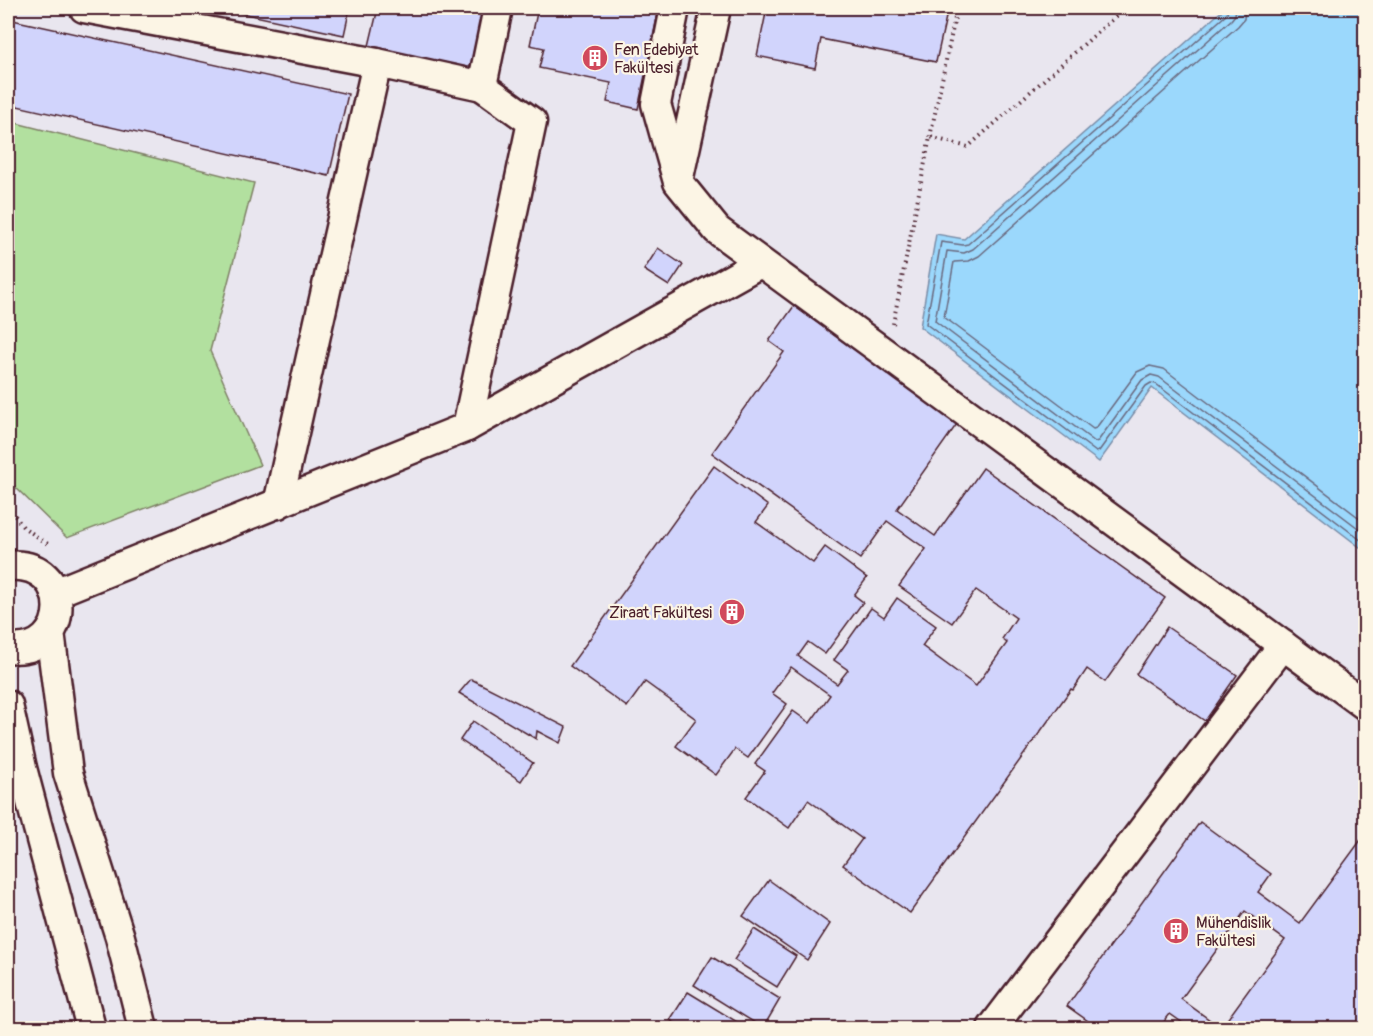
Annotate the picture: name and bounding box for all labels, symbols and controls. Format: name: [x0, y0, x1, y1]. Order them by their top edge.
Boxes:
place label: Fen Edebiyat Fakültesi: [614, 40, 699, 78]
building icon: Fen Edebiyat Fakültesi: [580, 43, 610, 73]
building icon: Ziraat Fakültesi: [717, 597, 747, 627]
place label: Ziraat Fakültesi: [609, 603, 712, 623]
place label: Mühendislik Fakültesi: [1196, 913, 1271, 951]
building icon: Mühendislik Fakültesi: [1161, 916, 1191, 946]

